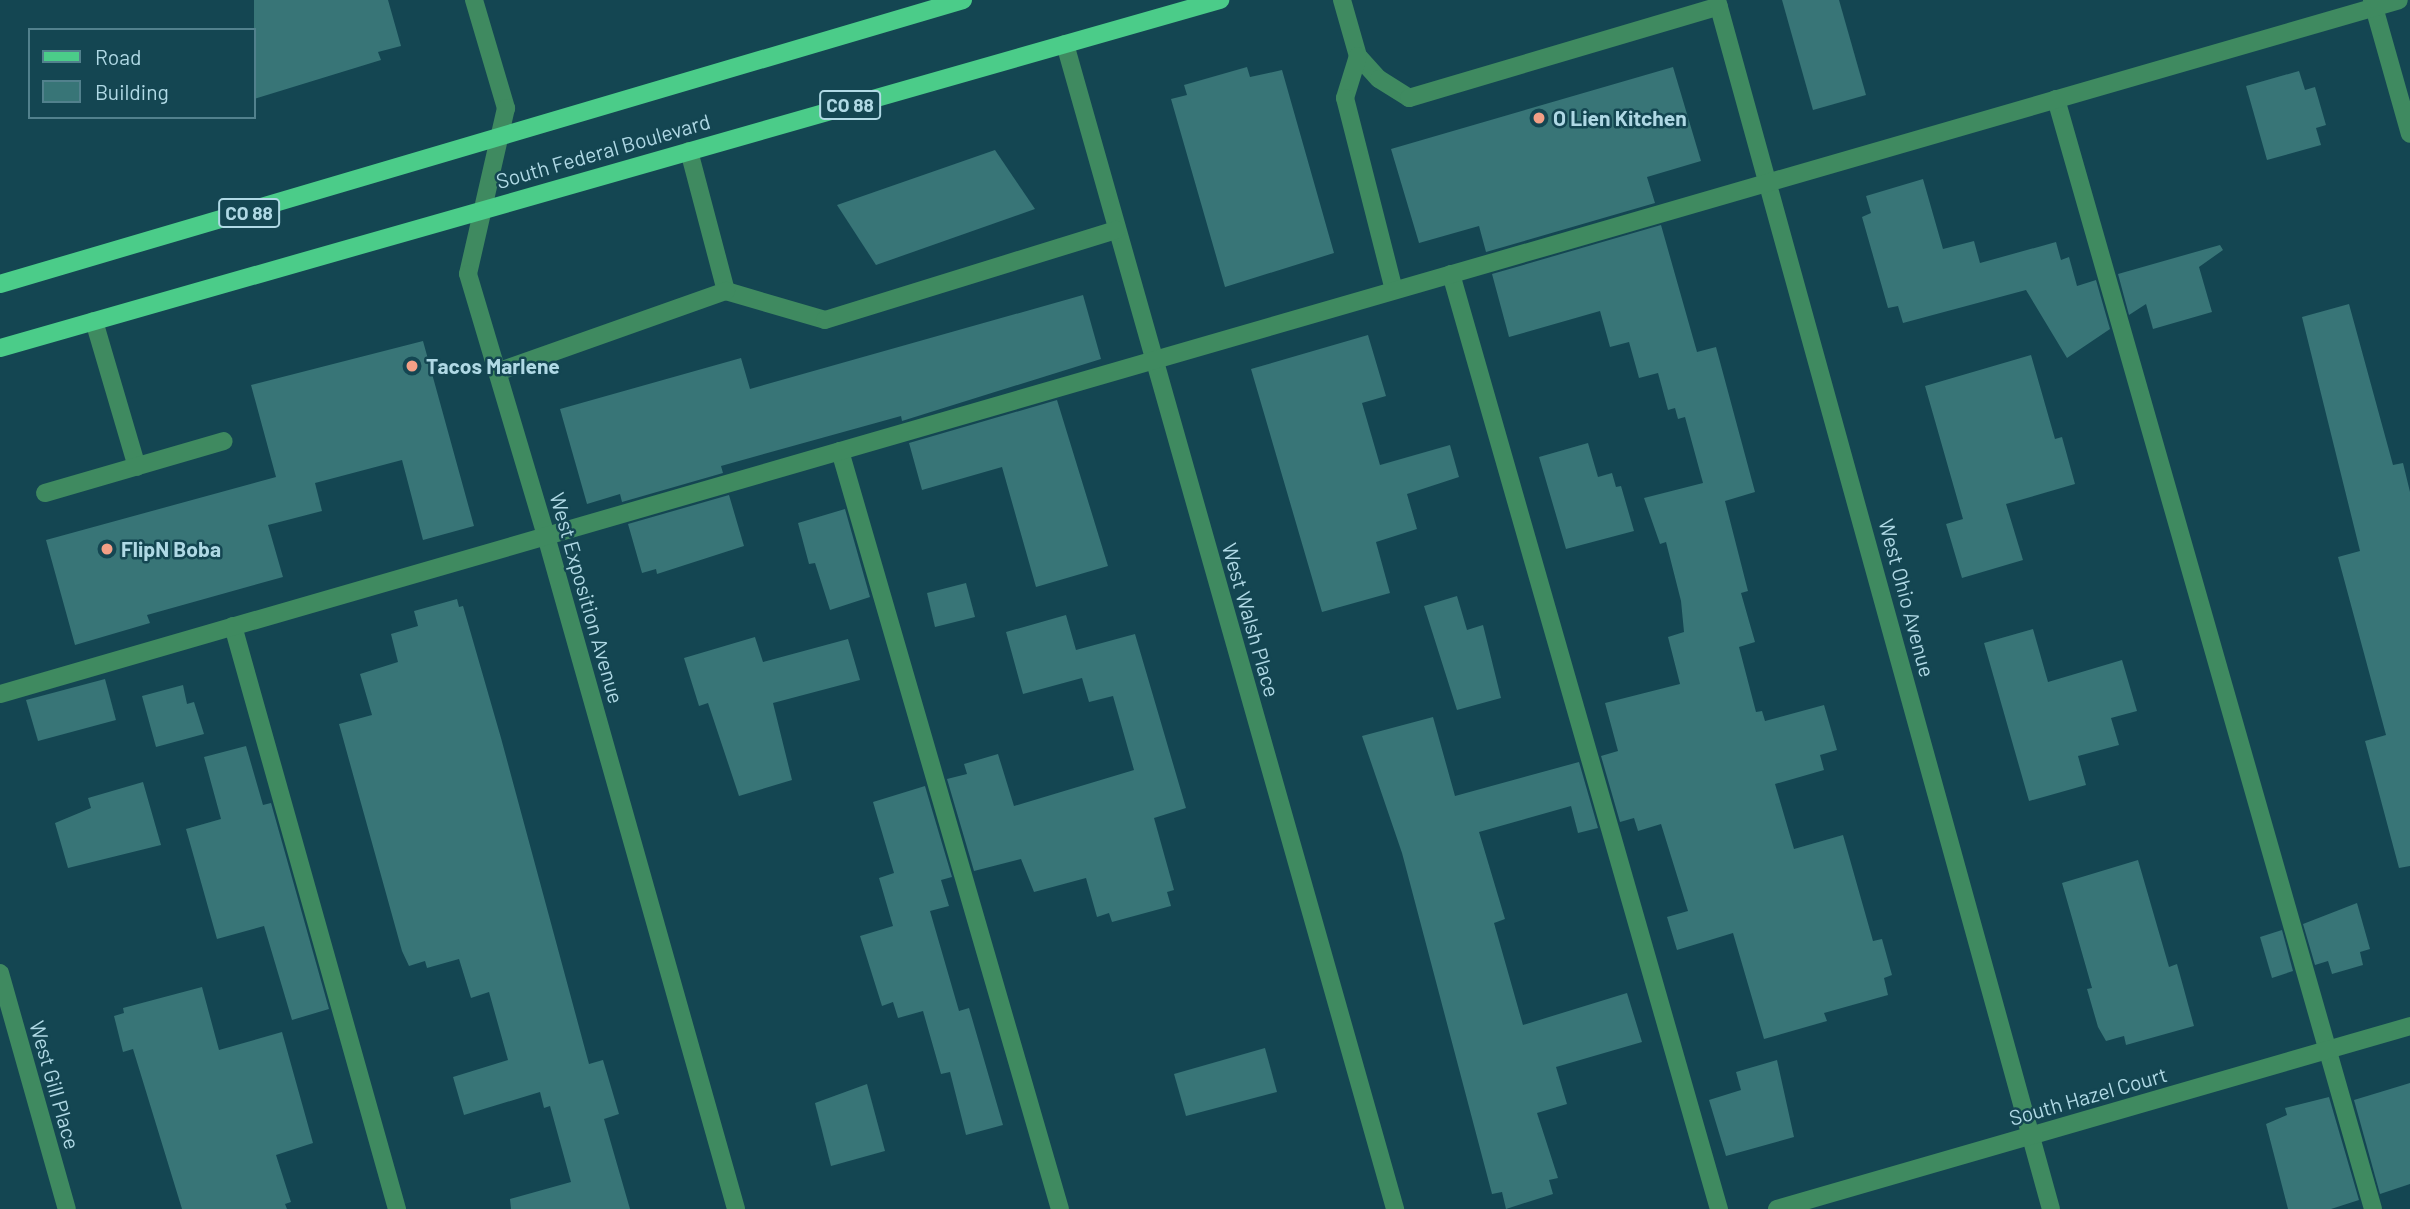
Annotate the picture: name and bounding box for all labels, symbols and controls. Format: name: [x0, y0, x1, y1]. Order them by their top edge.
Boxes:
legend: [28, 28, 256, 119]
text: Road: [95, 44, 141, 69]
text: Building: [95, 79, 169, 104]
road number: CO 88: [818, 90, 882, 120]
place label: O Lien Kitchen: [1553, 105, 1687, 131]
street label: South Federal Boulevard: [493, 108, 713, 194]
marker: O Lien Kitchen: [1531, 110, 1547, 126]
road number: CO 88: [218, 197, 280, 228]
place label: Tacos Marlene: [426, 353, 560, 379]
marker: Tacos Marlene: [404, 358, 420, 374]
street label: West Exposition Avenue: [545, 490, 629, 706]
street label: West Ohio Avenue: [1874, 516, 1940, 680]
place label: FlipN Boba: [121, 536, 221, 562]
street label: West Walsh Place: [1217, 540, 1285, 700]
marker: FlipN Boba: [99, 541, 115, 557]
street label: West Gill Place: [25, 1018, 85, 1152]
street label: South Hazel Court: [2006, 1061, 2170, 1131]

